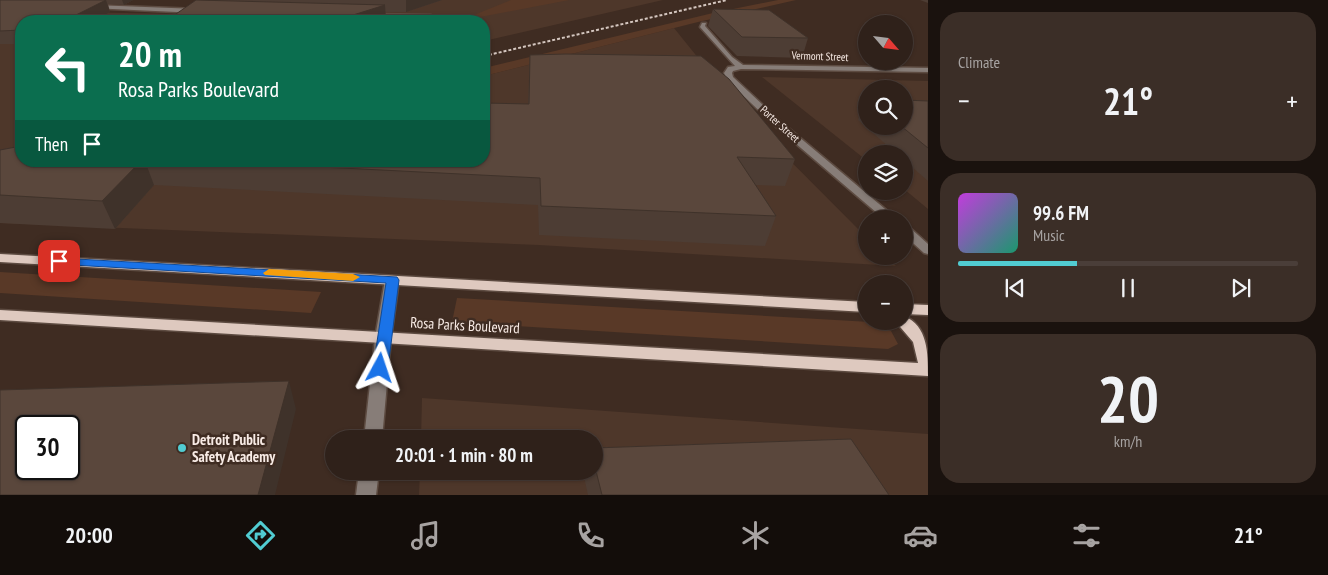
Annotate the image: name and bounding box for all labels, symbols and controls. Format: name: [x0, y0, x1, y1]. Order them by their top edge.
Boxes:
north arrow: [858, 15, 912, 70]
map controls: [858, 15, 913, 330]
text: 20 m: [118, 31, 182, 77]
icon: left: [35, 35, 100, 100]
street label: Vermont Street: [790, 48, 849, 64]
text: Climate: [958, 52, 1000, 72]
text: Rosa Parks Boulevard: [118, 75, 279, 103]
text: 21°: [1103, 76, 1153, 125]
button: search: [858, 80, 913, 135]
text: −: [958, 82, 970, 119]
text: +: [1286, 82, 1298, 119]
street label: Porter Street: [757, 103, 803, 145]
icon: arrive: [78, 130, 106, 158]
text: Then: [35, 132, 68, 156]
button: layers: [858, 145, 913, 200]
text: 99.6 FM: [1033, 201, 1089, 225]
button: +: [858, 210, 913, 265]
text: Music: [1033, 225, 1065, 245]
pin: [38, 240, 80, 282]
icon: arrive: [45, 247, 73, 275]
icon: previous: [1001, 274, 1029, 302]
icon: pause: [1114, 274, 1142, 302]
icon: next: [1227, 274, 1255, 302]
button: −: [858, 275, 913, 330]
street label: Rosa Parks Boulevard: [410, 313, 520, 337]
position arrow: [353, 341, 405, 393]
text: 20: [1097, 356, 1159, 440]
speed limit sign: 30: [15, 415, 80, 480]
place label: Detroit Public Safety Academy: [192, 430, 276, 466]
text: km/h: [1114, 431, 1142, 451]
marker: Detroit Public Safety Academy: [176, 442, 188, 454]
text: 20:01 · 1 min · 80 m: [395, 443, 533, 467]
icon: directions: [243, 518, 278, 553]
icon: music: [408, 518, 443, 553]
icon: phone: [573, 518, 608, 553]
icon: climate: [738, 518, 773, 553]
icon: car: [903, 518, 938, 553]
icon: filters: [1069, 518, 1104, 553]
text: 20:00: [65, 521, 113, 549]
text: 21°: [1234, 521, 1263, 549]

